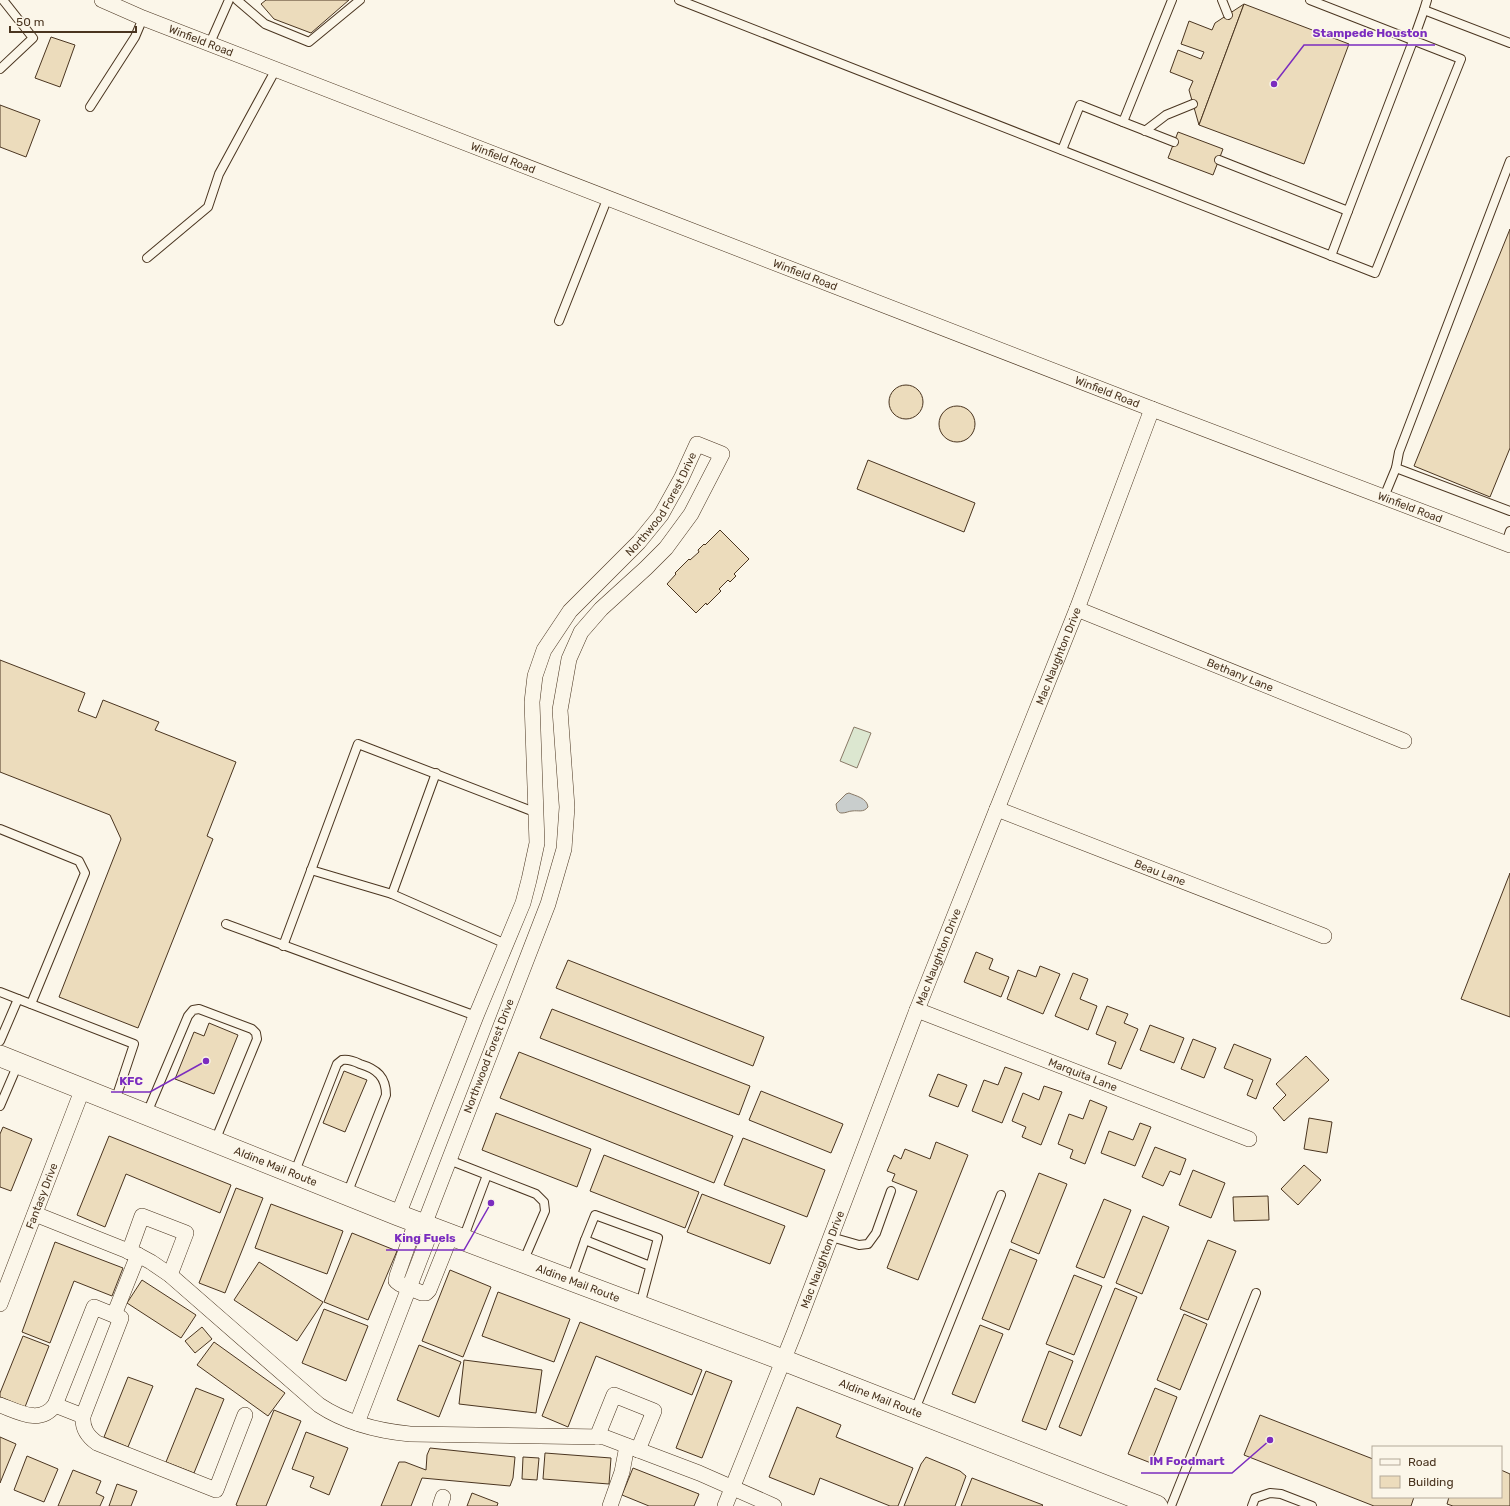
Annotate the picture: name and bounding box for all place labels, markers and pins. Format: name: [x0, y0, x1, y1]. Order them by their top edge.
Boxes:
callout: Stampede Houston: [1304, 21, 1435, 45]
callout: KFC: [111, 1068, 150, 1092]
callout: King Fuels: [386, 1226, 464, 1250]
callout: IM Foodmart: [1141, 1449, 1232, 1473]

